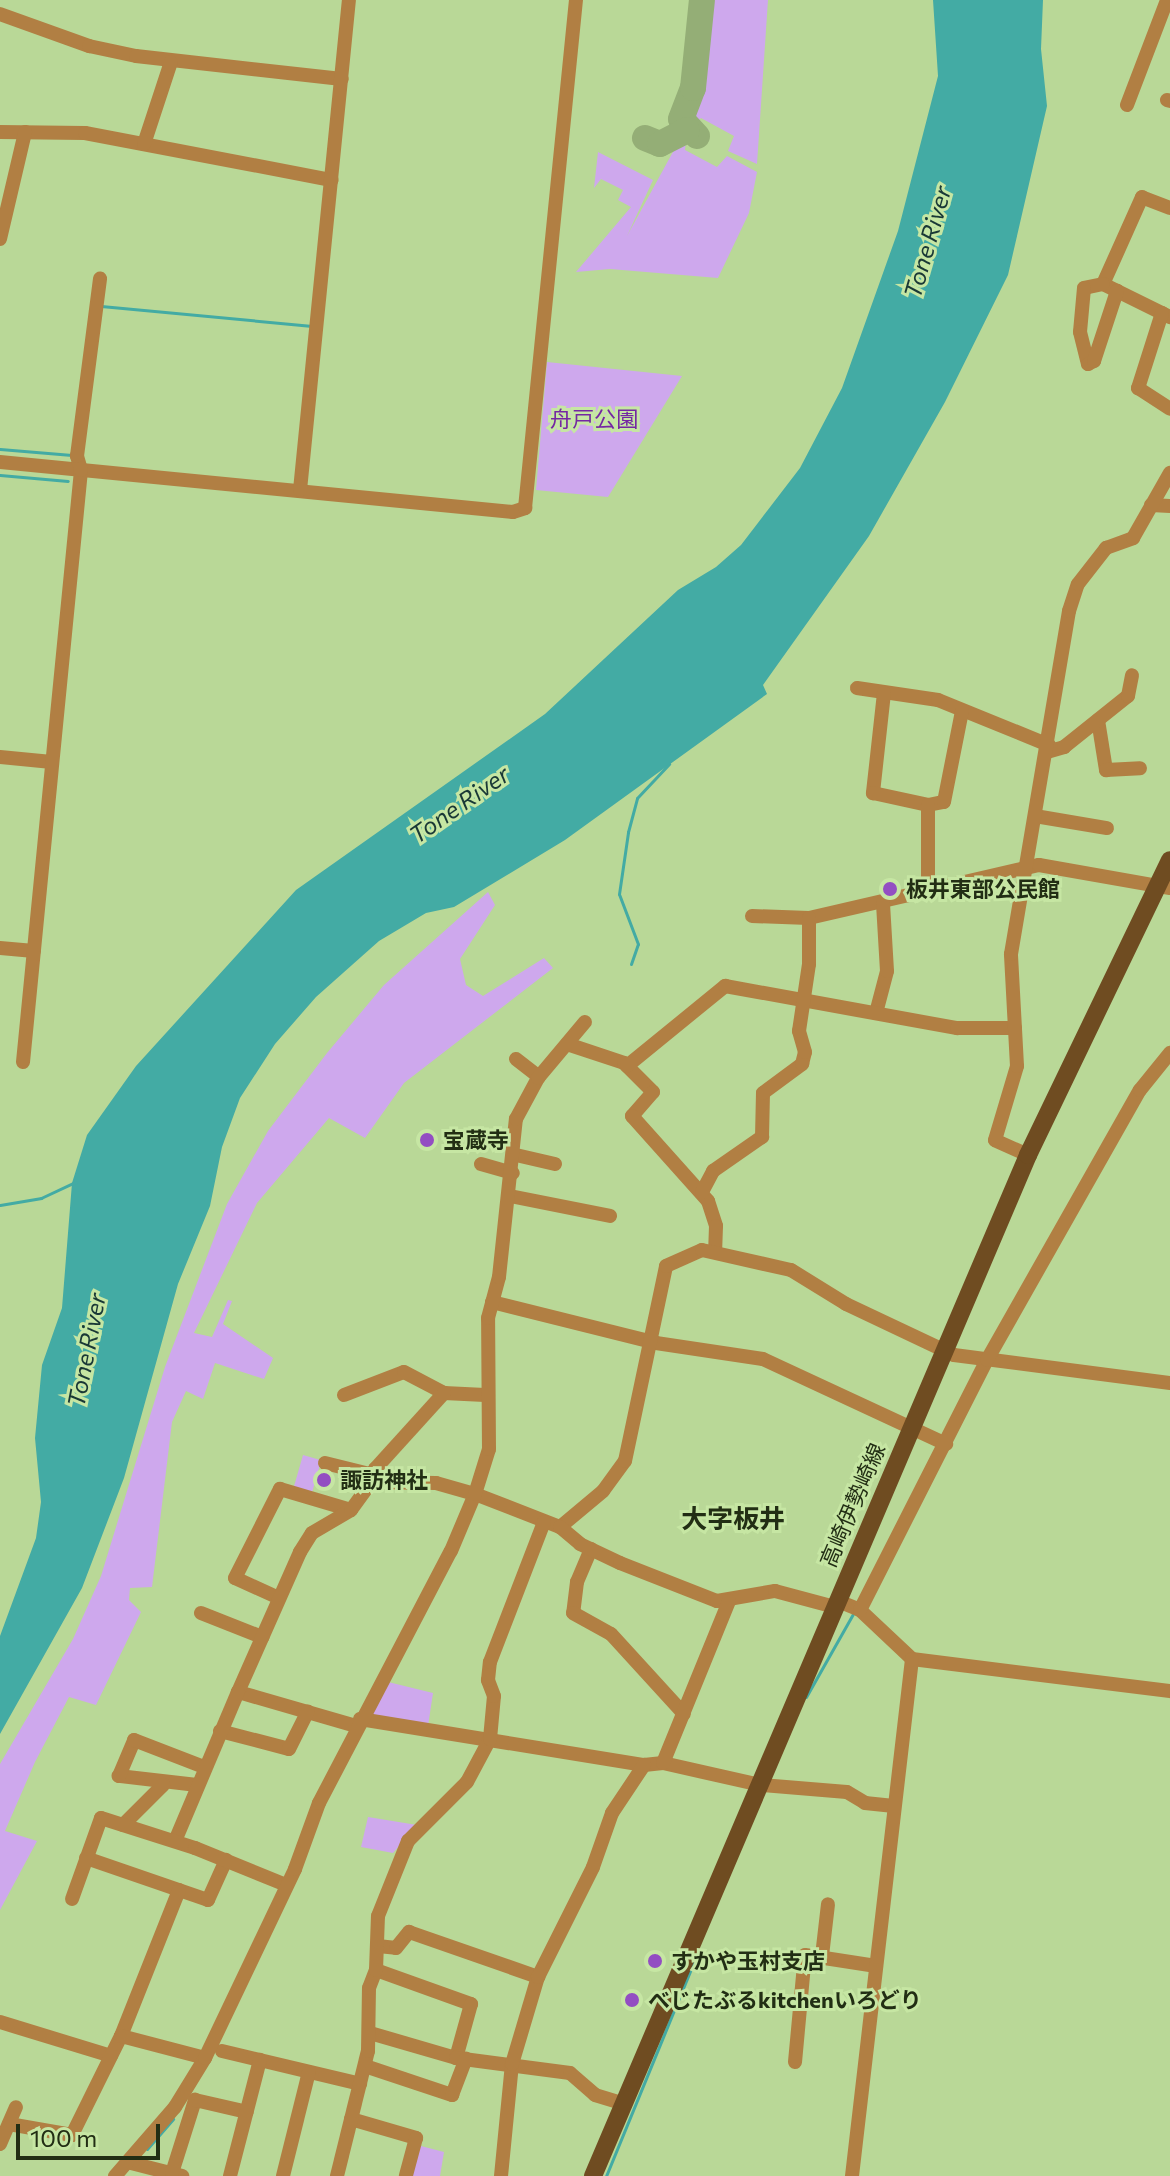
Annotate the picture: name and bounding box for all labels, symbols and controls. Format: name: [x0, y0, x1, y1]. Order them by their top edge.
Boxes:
water label: Tone River: [897, 183, 957, 301]
park label: 舟戸公園: [550, 406, 638, 432]
water label: Tone River: [403, 759, 515, 849]
place label: 板井東部公民館: [906, 876, 1060, 902]
marker: 板井東部公民館: [881, 880, 899, 898]
place label: 宝蔵寺: [443, 1127, 509, 1153]
marker: 宝蔵寺: [418, 1131, 436, 1149]
water label: Tone River: [61, 1291, 111, 1409]
street label: 高崎伊勢崎線: [814, 1439, 890, 1571]
place label: 諏訪神社: [340, 1467, 428, 1493]
marker: 諏訪神社: [315, 1471, 333, 1489]
district label: 大字板井: [681, 1502, 785, 1534]
place label: すかや玉村支店: [671, 1948, 825, 1974]
marker: すかや玉村支店: [646, 1952, 664, 1970]
place label: べじたぶるkitchenいろどり: [648, 1987, 922, 2013]
marker: べじたぶるkitchenいろどり: [623, 1991, 641, 2009]
scale bar: [20, 2108, 164, 2158]
text: 100 m: [30, 2123, 97, 2152]

